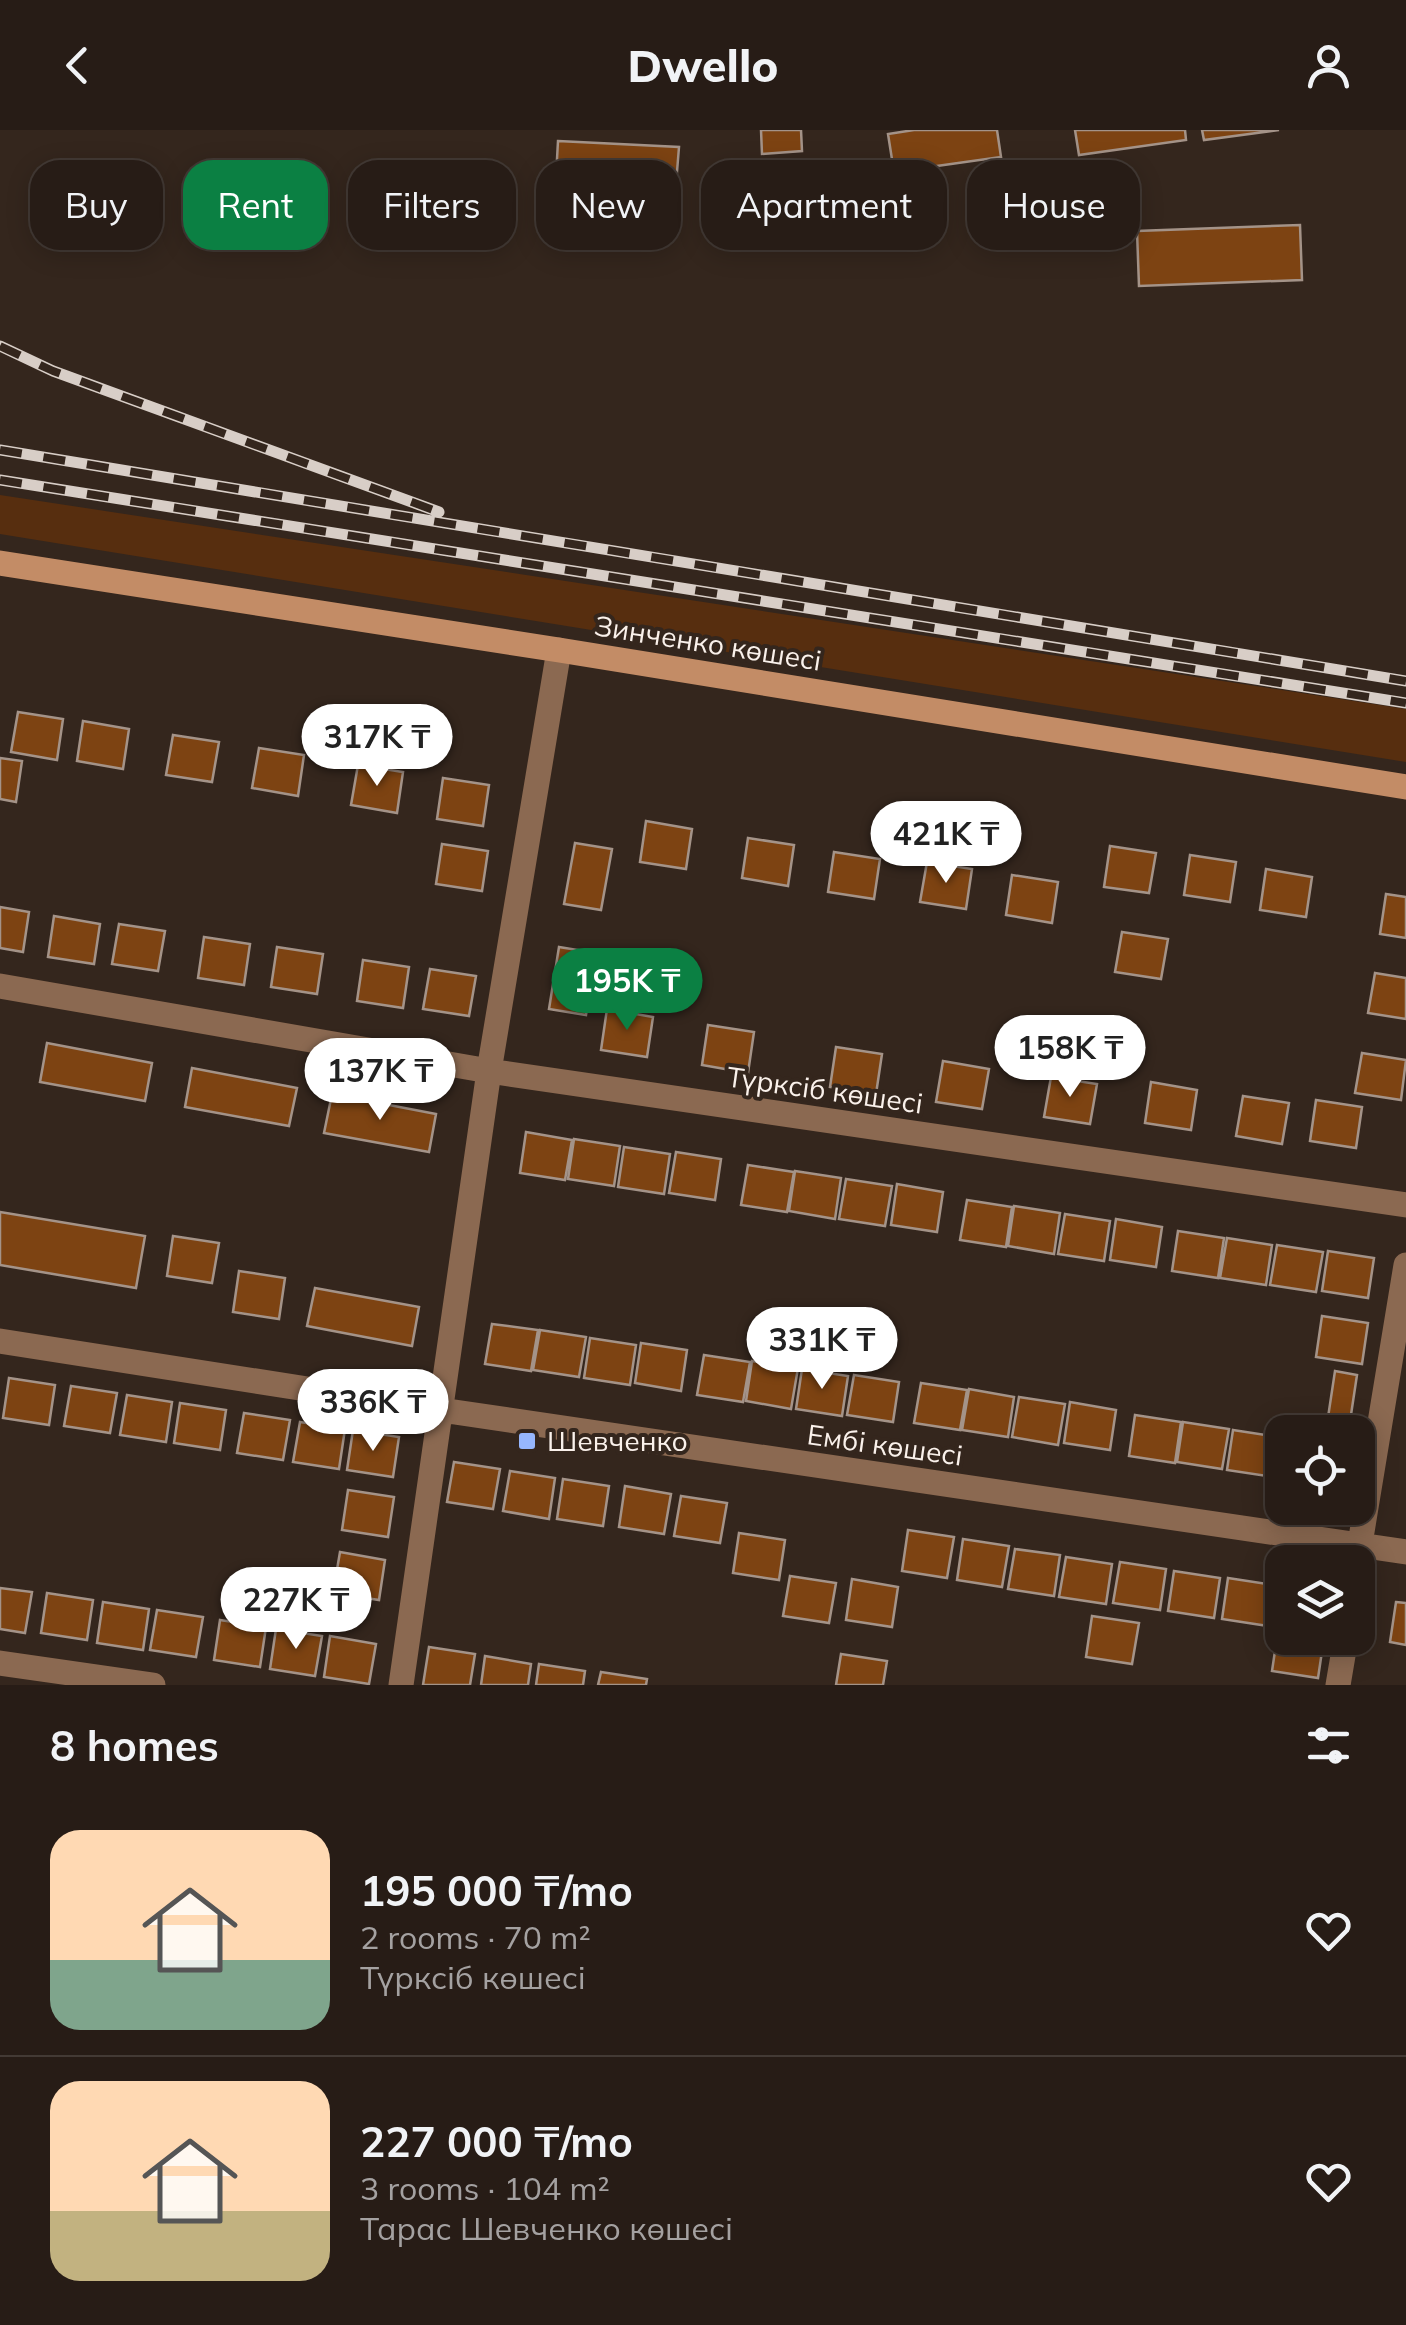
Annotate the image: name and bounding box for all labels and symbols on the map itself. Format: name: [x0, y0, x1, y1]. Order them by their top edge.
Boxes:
street label: Зинченко көшесі: [592, 607, 824, 678]
pin: 317K ₸: [296, 704, 458, 789]
pin: 421K ₸: [865, 801, 1027, 886]
pin: 195K ₸: [546, 948, 708, 1033]
pin: 158K ₸: [989, 1015, 1151, 1100]
pin: 137K ₸: [299, 1038, 461, 1123]
street label: Түрксіб көшесі: [725, 1058, 925, 1121]
pin: 331K ₸: [741, 1307, 903, 1392]
pin: 336K ₸: [292, 1369, 454, 1454]
street label: Ембі көшесі: [805, 1416, 965, 1473]
place label: Шевченко: [547, 1423, 688, 1458]
marker: Шевченко: [516, 1430, 538, 1452]
pin: 227K ₸: [215, 1567, 377, 1652]

